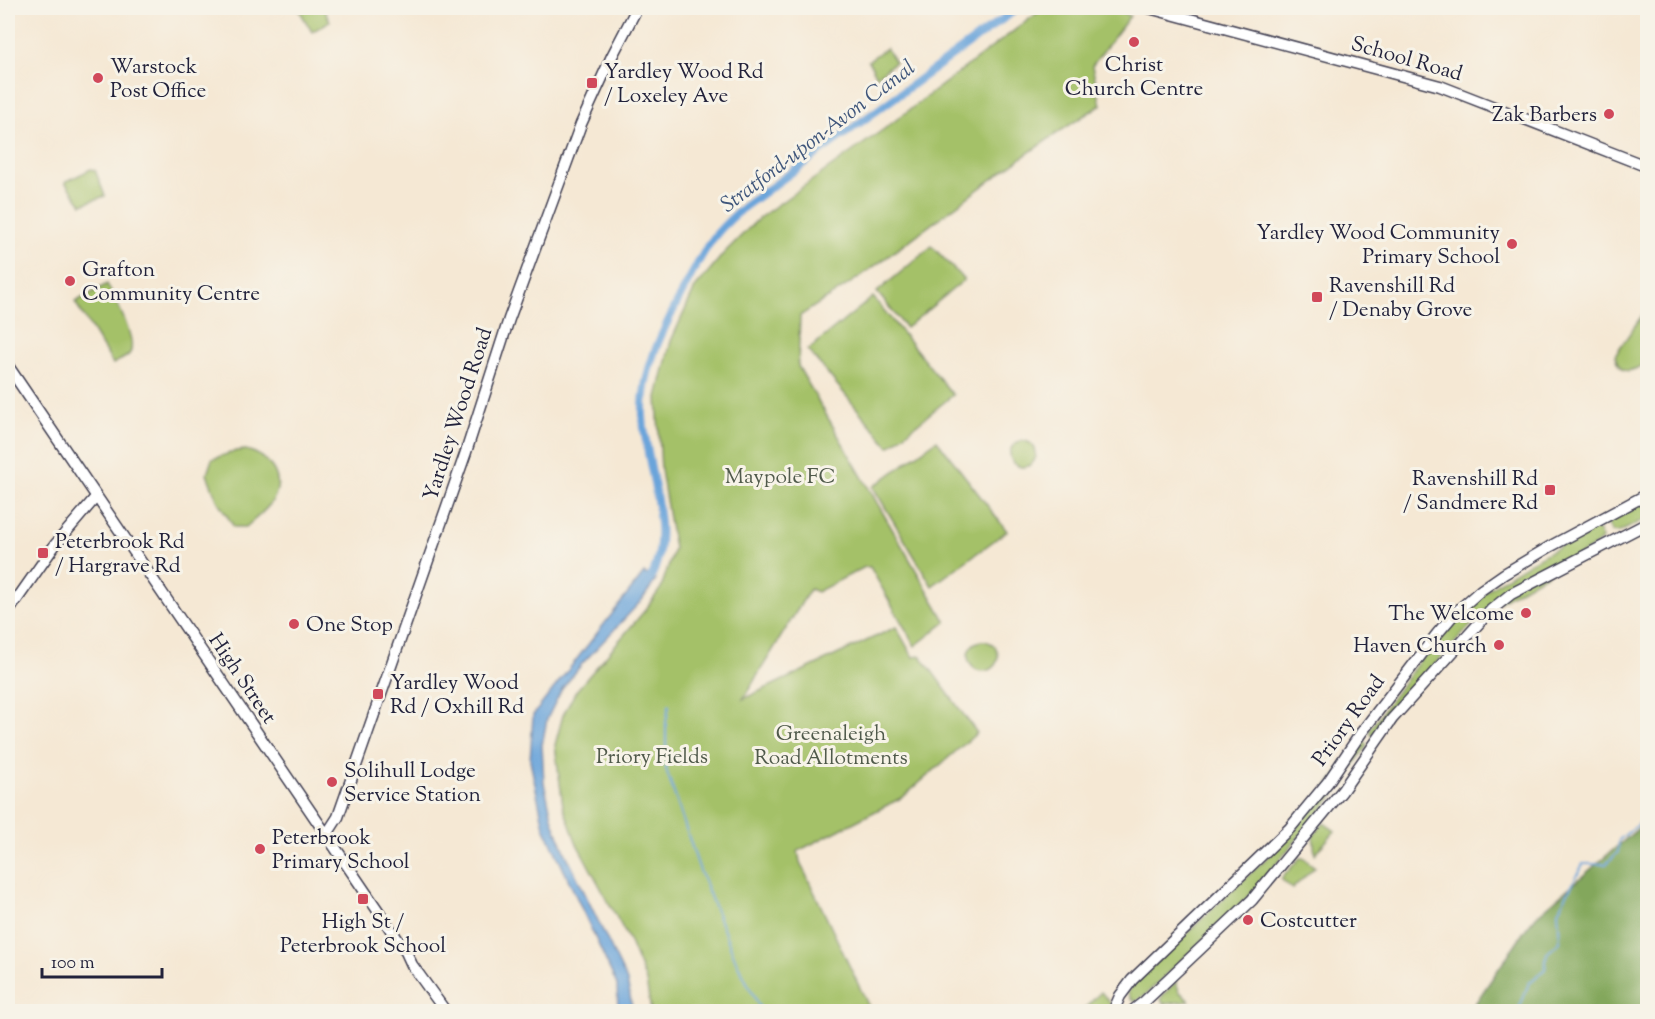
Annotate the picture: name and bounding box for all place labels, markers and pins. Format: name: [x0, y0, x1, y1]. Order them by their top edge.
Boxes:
marker: Christ Church Centre: [1127, 35, 1141, 49]
place label: Christ Church Centre: [1065, 51, 1203, 105]
place label: Warstock Post Office: [110, 53, 206, 107]
place label: Yardley Wood Rd / Loxeley Ave: [604, 58, 764, 112]
marker: Warstock Post Office: [91, 71, 105, 85]
marker: Yardley Wood Rd / Loxeley Ave: [585, 76, 599, 90]
place label: Zak Barbers: [1492, 101, 1597, 131]
marker: Zak Barbers: [1602, 107, 1616, 121]
place label: Yardley Wood Community Primary School: [1256, 219, 1501, 273]
marker: Yardley Wood Community Primary School: [1505, 237, 1519, 251]
place label: Grafton Community Centre: [82, 256, 260, 310]
place label: Ravenshill Rd / Denaby Grove: [1329, 272, 1472, 326]
marker: Grafton Community Centre: [63, 274, 77, 288]
marker: Ravenshill Rd / Denaby Grove: [1310, 290, 1324, 304]
place label: Ravenshill Rd / Sandmere Rd: [1403, 465, 1538, 519]
marker: Ravenshill Rd / Sandmere Rd: [1543, 483, 1557, 497]
place label: Peterbrook Rd / Hargrave Rd: [55, 528, 185, 582]
marker: Peterbrook Rd / Hargrave Rd: [36, 546, 50, 560]
place label: The Welcome: [1388, 600, 1514, 630]
marker: The Welcome: [1519, 606, 1533, 620]
place label: One Stop: [306, 611, 393, 641]
marker: One Stop: [287, 617, 301, 631]
place label: Haven Church: [1353, 632, 1487, 662]
marker: Haven Church: [1492, 638, 1506, 652]
place label: Yardley Wood Rd / Oxhill Rd: [390, 669, 524, 723]
marker: Yardley Wood Rd / Oxhill Rd: [371, 687, 385, 701]
place label: Solihull Lodge Service Station: [344, 757, 481, 811]
marker: Solihull Lodge Service Station: [325, 775, 339, 789]
place label: Peterbrook Primary School: [272, 824, 410, 878]
marker: Peterbrook Primary School: [253, 842, 267, 856]
marker: High St / Peterbrook School: [356, 892, 370, 906]
place label: Costcutter: [1260, 907, 1357, 937]
place label: High St / Peterbrook School: [280, 908, 446, 962]
marker: Costcutter: [1241, 913, 1255, 927]

